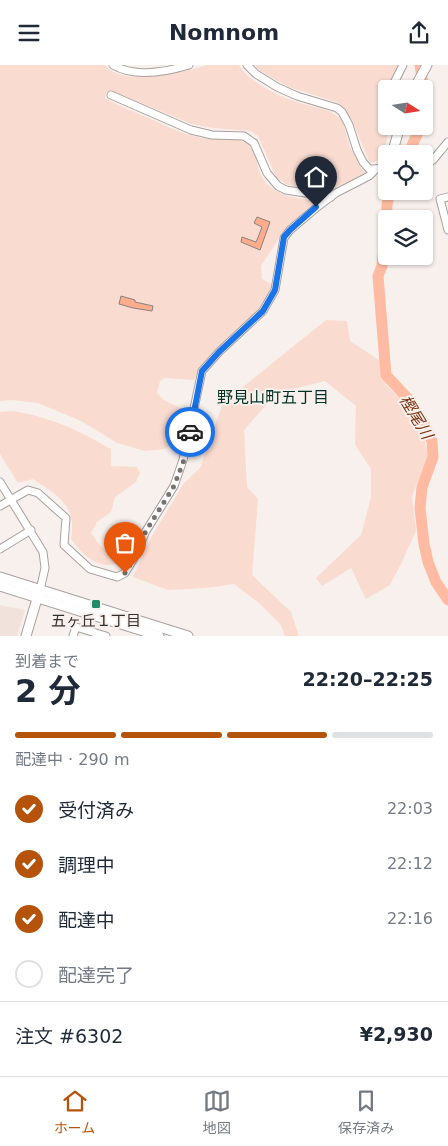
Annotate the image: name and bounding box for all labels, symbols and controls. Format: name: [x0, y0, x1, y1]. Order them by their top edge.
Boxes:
icon: menu: [15, 19, 43, 47]
icon: share: [405, 19, 433, 47]
text: Nomnom: [169, 20, 279, 45]
north arrow: [378, 80, 432, 135]
map controls: [378, 80, 433, 265]
button: locate: [378, 145, 433, 200]
pin: [295, 156, 337, 207]
icon: home: [302, 163, 330, 191]
button: layers: [378, 210, 433, 265]
district label: 野見山町五丁目: [217, 388, 329, 407]
water label: 樫尾川: [395, 392, 438, 444]
courier: [165, 407, 215, 457]
icon: car: [176, 418, 204, 446]
pin: [104, 522, 146, 573]
icon: bag: [111, 529, 139, 557]
marker: 五ヶ丘１丁目: [90, 598, 102, 610]
place label: 五ヶ丘１丁目: [51, 612, 141, 630]
text: 到着まで: [15, 652, 79, 671]
text: 22:20–22:25: [303, 668, 433, 690]
text: 2 分: [15, 672, 80, 710]
text: 配達中 · 290 m: [15, 750, 129, 769]
icon: check: [15, 795, 43, 823]
text: 受付済み: [58, 799, 134, 821]
text: 22:03: [387, 799, 433, 818]
icon: check: [15, 850, 43, 878]
text: 調理中: [58, 854, 115, 876]
text: 22:12: [387, 854, 433, 873]
icon: check: [15, 905, 43, 933]
text: 配達中: [58, 909, 115, 931]
text: 22:16: [387, 909, 433, 928]
text: 配達完了: [58, 964, 134, 986]
text: ¥2,930: [360, 1023, 433, 1045]
text: 注文 #6302: [15, 1025, 123, 1047]
tab: ホーム: [54, 1087, 95, 1137]
tab: 地図: [203, 1087, 231, 1137]
tab: 保存済み: [338, 1087, 394, 1137]

